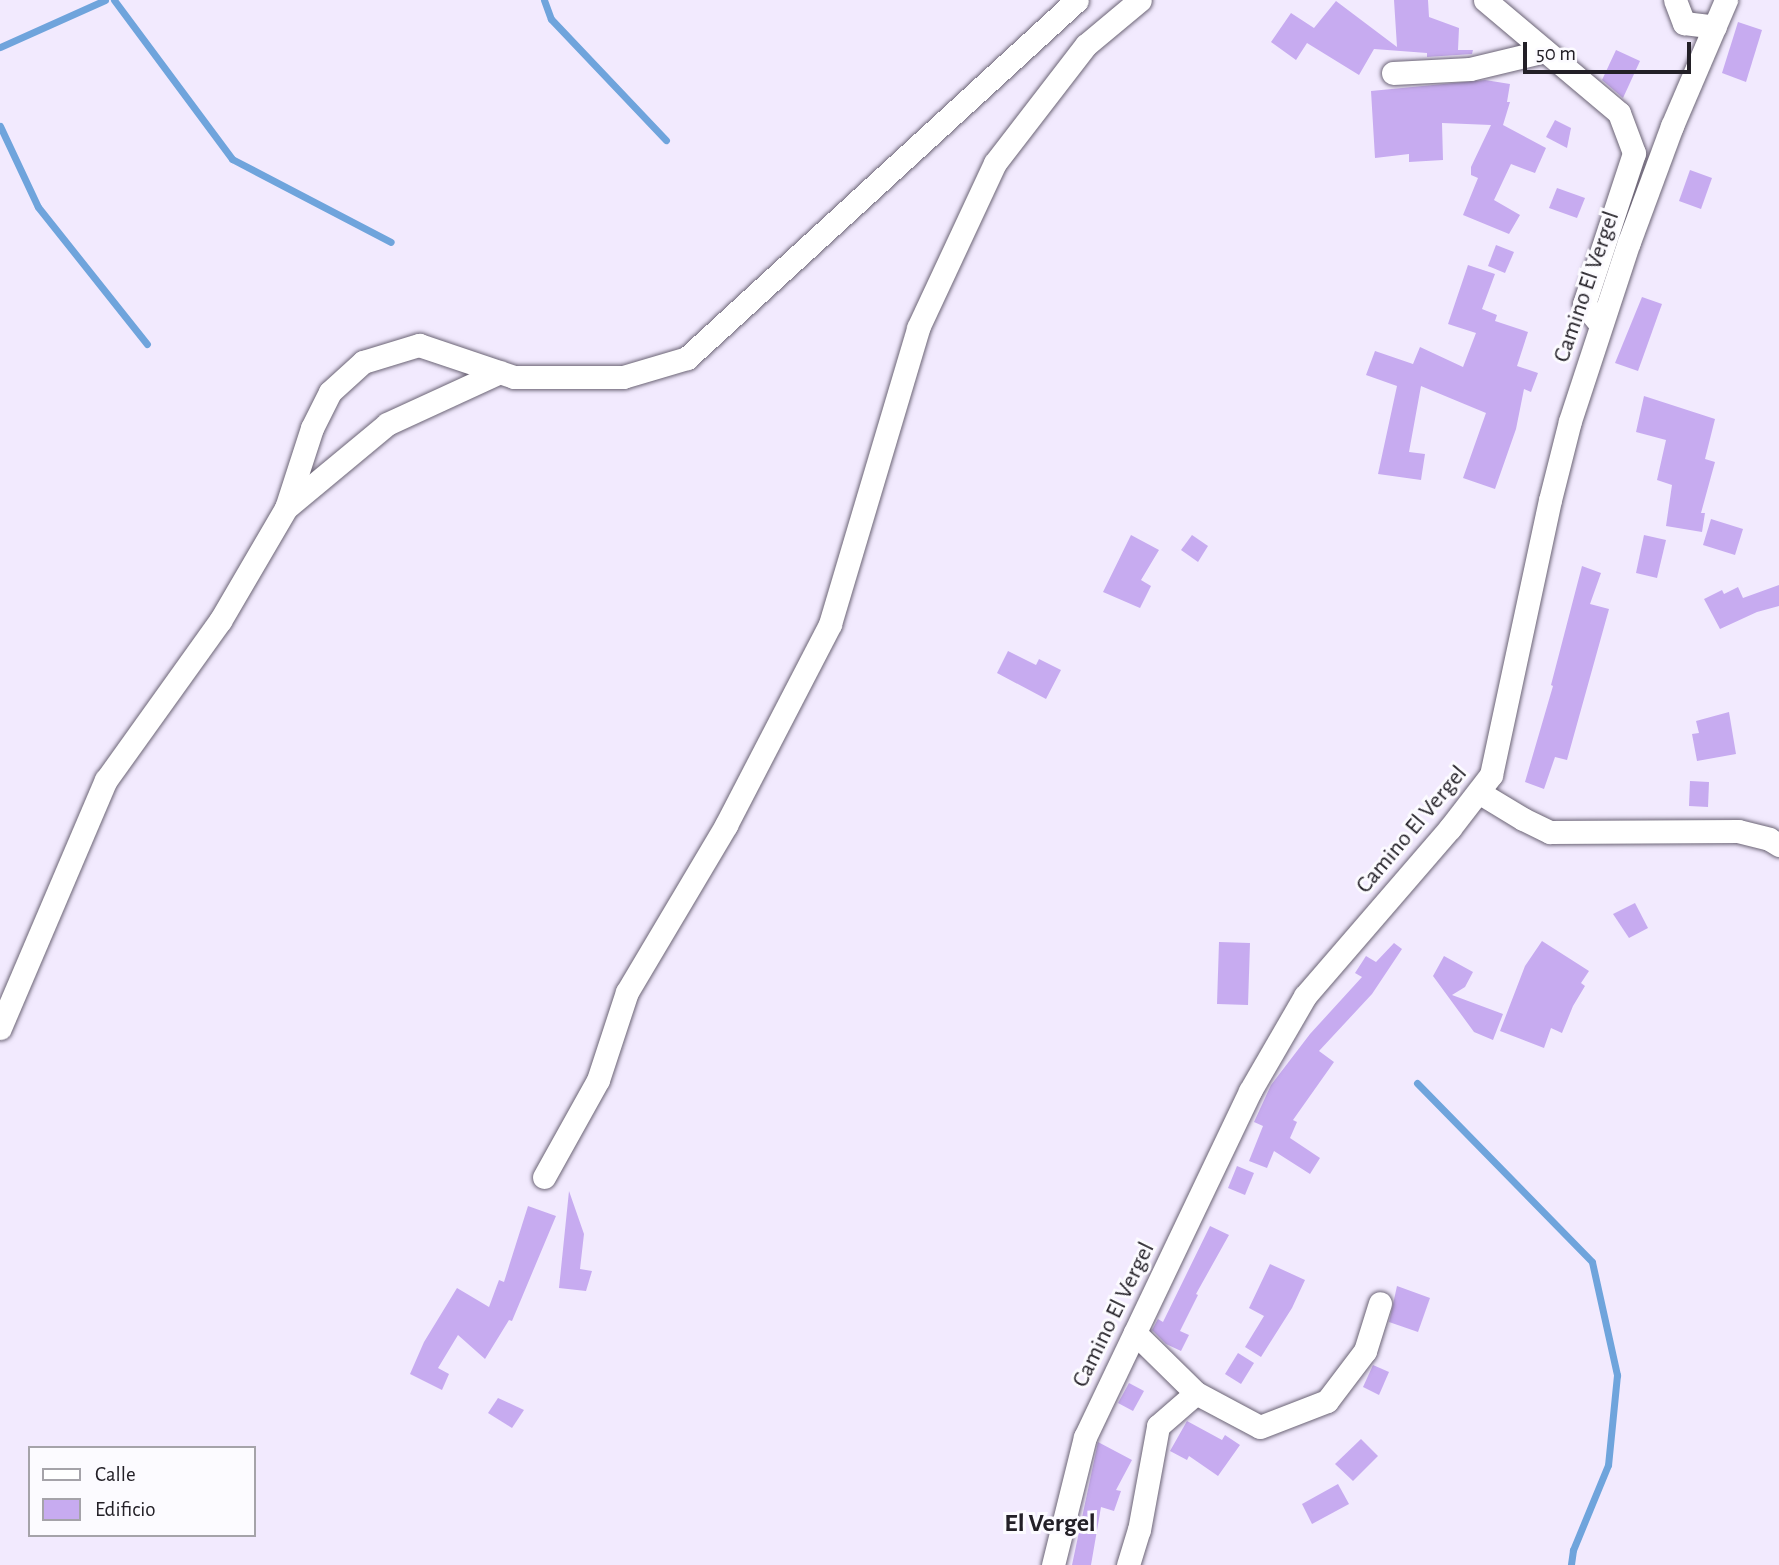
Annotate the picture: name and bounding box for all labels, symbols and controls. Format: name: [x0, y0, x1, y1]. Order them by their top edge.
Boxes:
scale bar: [1527, 28, 1695, 72]
text: 50 m: [1536, 43, 1576, 64]
street label: Camino El Vergel: [1548, 208, 1626, 366]
street label: Camino El Vergel: [1350, 760, 1474, 900]
street label: Camino El Vergel: [1066, 1238, 1162, 1392]
legend: [28, 1446, 256, 1537]
text: Calle: [95, 1464, 136, 1485]
text: Edificio: [95, 1499, 156, 1520]
district label: El Vergel: [1004, 1508, 1096, 1540]

